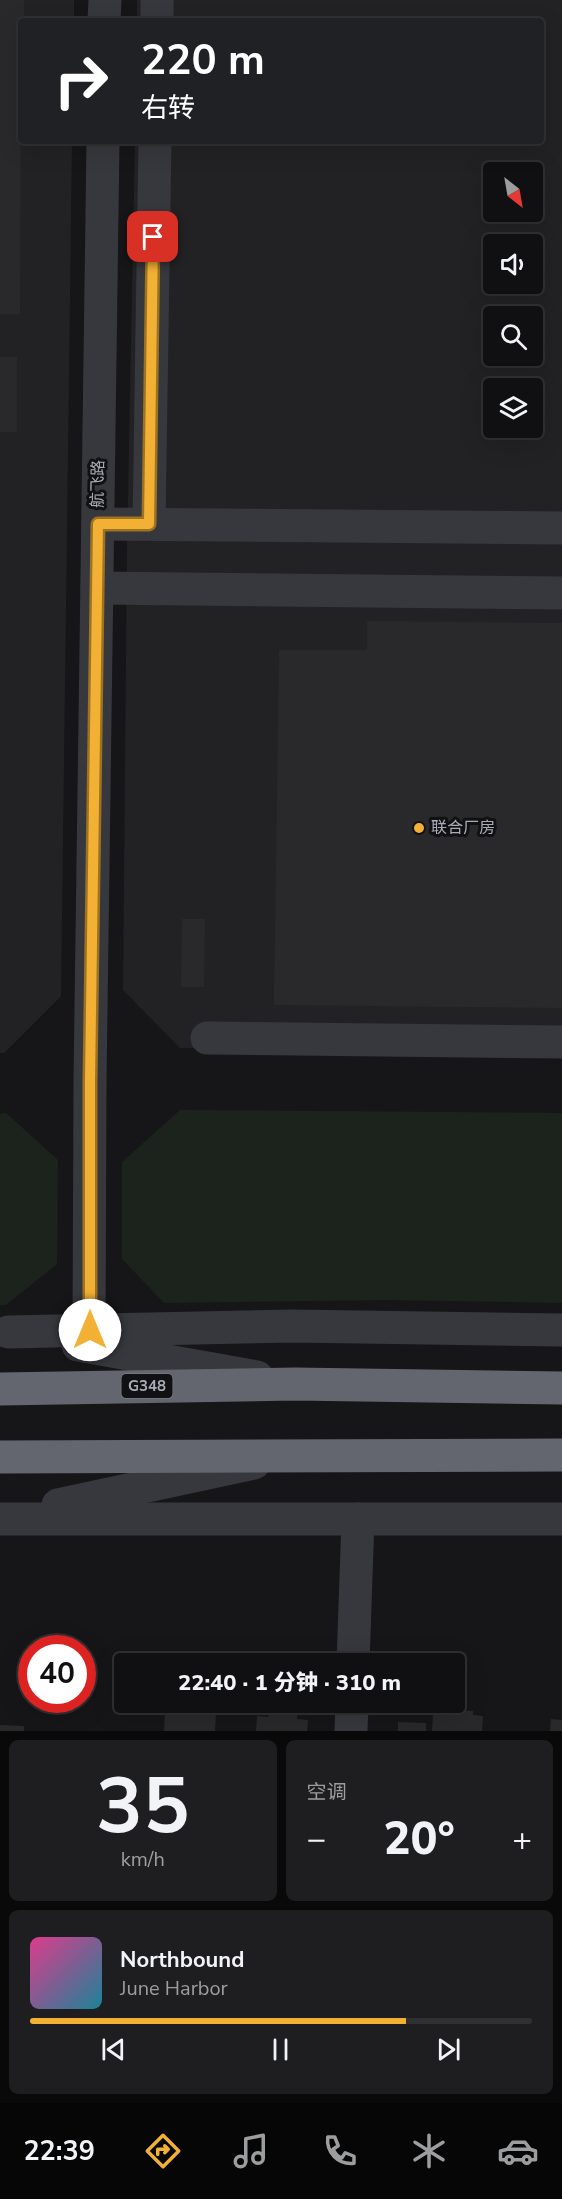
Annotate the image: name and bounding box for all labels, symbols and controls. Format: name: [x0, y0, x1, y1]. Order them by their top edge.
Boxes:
text: 220 m: [141, 32, 265, 89]
icon: right: [42, 42, 120, 120]
text: 右转: [141, 90, 195, 127]
north arrow: [483, 162, 543, 222]
map controls: [483, 162, 543, 438]
pin: [127, 211, 178, 262]
icon: arrive: [136, 220, 169, 253]
button: sound: [483, 234, 543, 294]
button: search: [483, 306, 543, 366]
button: layers: [483, 378, 543, 438]
street label: 航飞路: [87, 460, 109, 508]
place label: 联合厂房: [431, 817, 495, 839]
marker: 联合厂房: [412, 821, 426, 835]
position arrow: [58, 1298, 122, 1362]
road number: G348: [122, 1374, 172, 1398]
speed limit sign: 40: [18, 1635, 96, 1713]
text: 22:40 · 1 分钟 · 310 m: [178, 1668, 401, 1698]
text: 35: [96, 1753, 190, 1860]
text: 空调: [307, 1779, 347, 1806]
text: 20°: [384, 1809, 455, 1870]
text: −: [307, 1817, 326, 1862]
text: +: [512, 1817, 532, 1862]
text: km/h: [121, 1846, 165, 1873]
text: Northbound: [120, 1945, 244, 1975]
text: June Harbor: [120, 1975, 228, 2002]
icon: previous: [97, 2033, 130, 2066]
icon: pause: [264, 2033, 297, 2066]
icon: next: [432, 2033, 465, 2066]
icon: directions: [142, 2130, 184, 2172]
icon: music: [230, 2130, 272, 2172]
icon: phone: [319, 2130, 361, 2172]
icon: climate: [408, 2130, 450, 2172]
icon: car: [497, 2130, 539, 2172]
text: 22:39: [23, 2133, 95, 2170]

